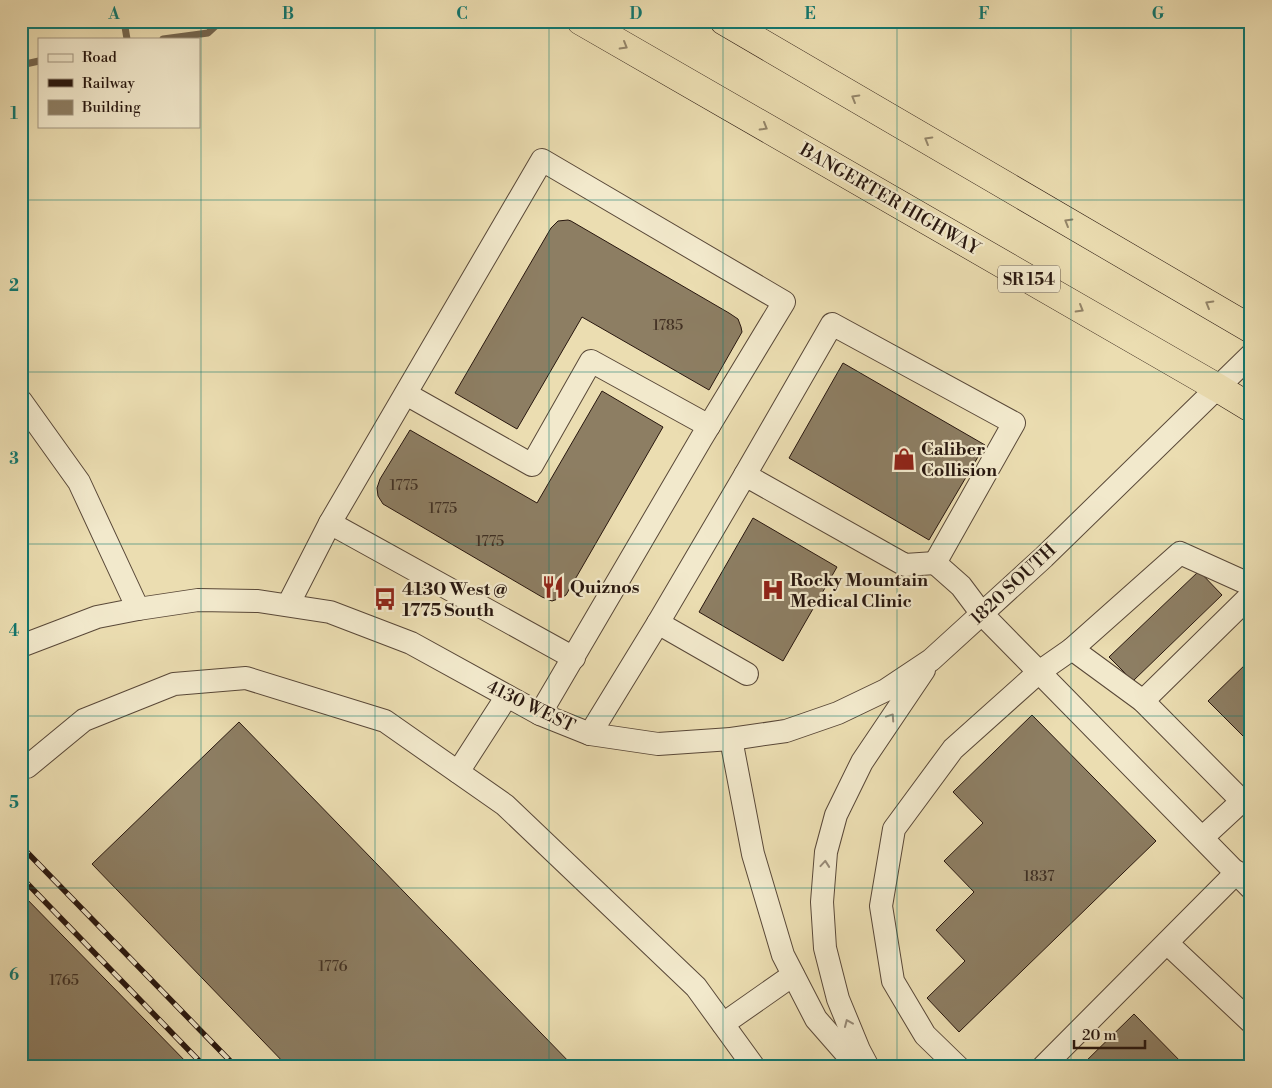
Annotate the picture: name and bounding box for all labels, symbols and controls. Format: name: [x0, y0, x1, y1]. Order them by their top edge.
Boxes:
text: A: [107, 4, 120, 24]
text: B: [282, 4, 294, 24]
text: C: [456, 4, 468, 24]
text: D: [630, 4, 643, 24]
text: E: [804, 4, 816, 24]
text: F: [978, 4, 990, 24]
text: G: [1152, 4, 1165, 24]
legend: [38, 38, 200, 128]
one-way arrow: [618, 39, 627, 49]
text: Road: [82, 48, 117, 67]
text: Railway: [82, 74, 136, 93]
one-way arrow: [852, 94, 861, 104]
text: Building: [81, 98, 141, 117]
text: 1: [10, 104, 18, 124]
one-way arrow: [759, 120, 768, 130]
one-way arrow: [925, 137, 934, 147]
street label: BANGERTER HIGHWAY: [795, 138, 985, 261]
one-way arrow: [1065, 219, 1074, 229]
road number: SR 154: [998, 266, 1060, 292]
text: 2: [9, 276, 19, 296]
one-way arrow: [1205, 301, 1214, 311]
one-way arrow: [1075, 303, 1084, 313]
house number: 1785: [653, 316, 683, 335]
place label: Caliber Collision: [921, 438, 997, 482]
shop icon: Caliber Collision: [891, 446, 917, 472]
text: 3: [9, 449, 19, 469]
house number: 1775: [390, 476, 418, 495]
house number: 1775: [429, 499, 457, 518]
house number: 1775: [476, 532, 504, 551]
street label: 1820 SOUTH: [966, 538, 1062, 630]
place label: Rocky Mountain Medical Clinic: [790, 569, 928, 613]
restaurant icon: Quiznos: [540, 574, 566, 600]
place label: Quiznos: [570, 576, 640, 599]
hospital icon: Rocky Mountain Medical Clinic: [760, 577, 786, 603]
place label: 4130 West @ 1775 South: [402, 578, 508, 622]
bus stop icon: 4130 West @ 1775 South: [372, 586, 398, 612]
text: 4: [9, 621, 20, 641]
street label: 4130 WEST: [483, 675, 579, 738]
one-way arrow: [885, 714, 894, 723]
text: 5: [9, 793, 19, 813]
one-way arrow: [820, 860, 831, 868]
house number: 1837: [1024, 867, 1055, 886]
house number: 1776: [318, 957, 348, 976]
text: 6: [9, 965, 19, 985]
house number: 1765: [49, 971, 79, 990]
scale bar: [1074, 1018, 1146, 1050]
one-way arrow: [843, 1019, 854, 1028]
text: 20 m: [1082, 1026, 1117, 1045]

